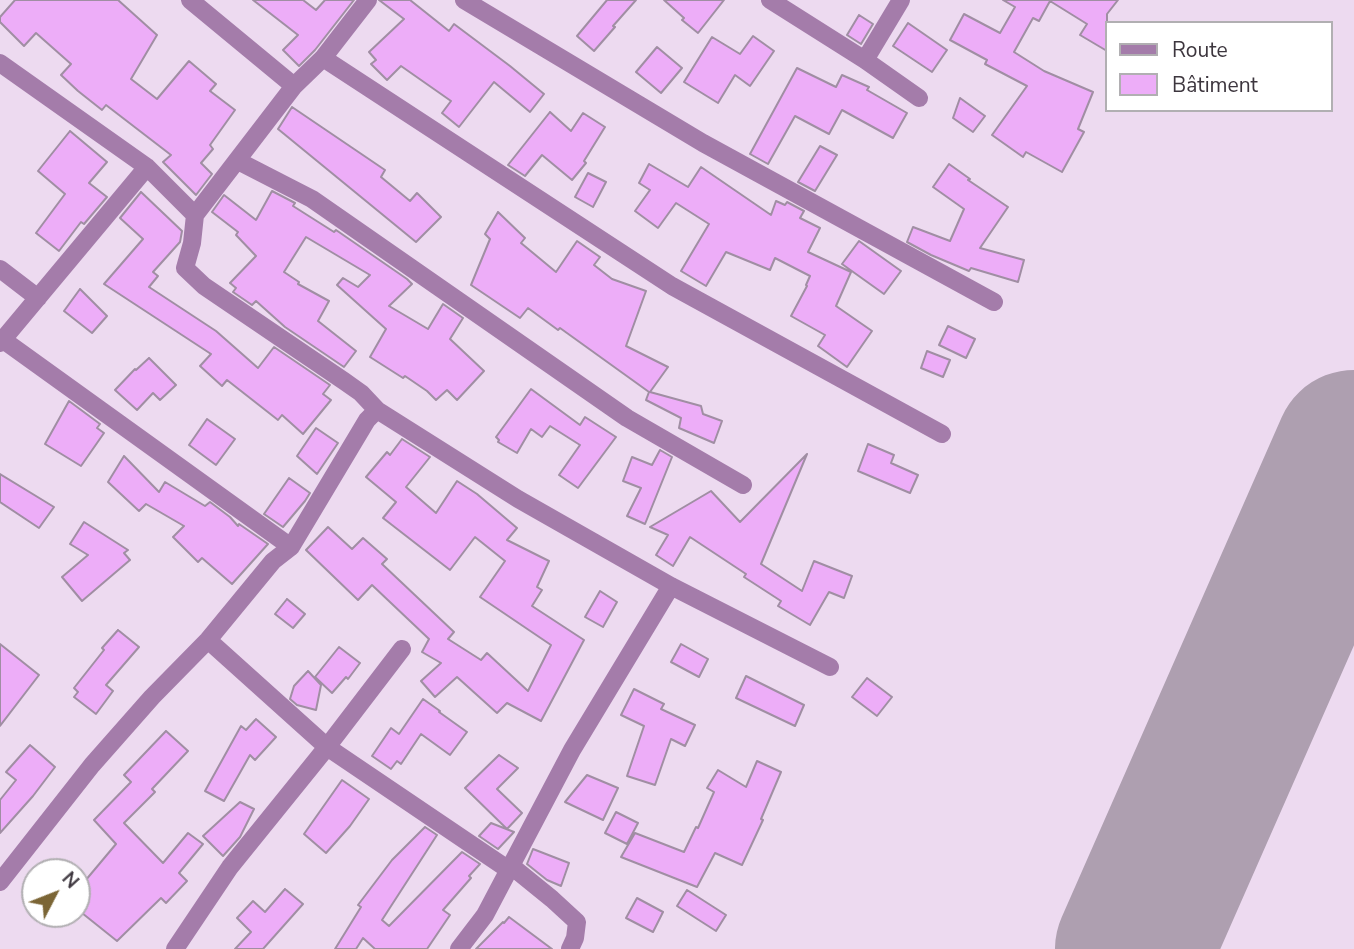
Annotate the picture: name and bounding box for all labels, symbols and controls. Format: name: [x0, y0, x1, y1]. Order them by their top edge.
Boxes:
legend: [1106, 21, 1333, 112]
text: Route: [1172, 36, 1228, 64]
text: Bâtiment: [1172, 71, 1258, 99]
north arrow: [21, 858, 91, 928]
text: N: [56, 866, 85, 894]

